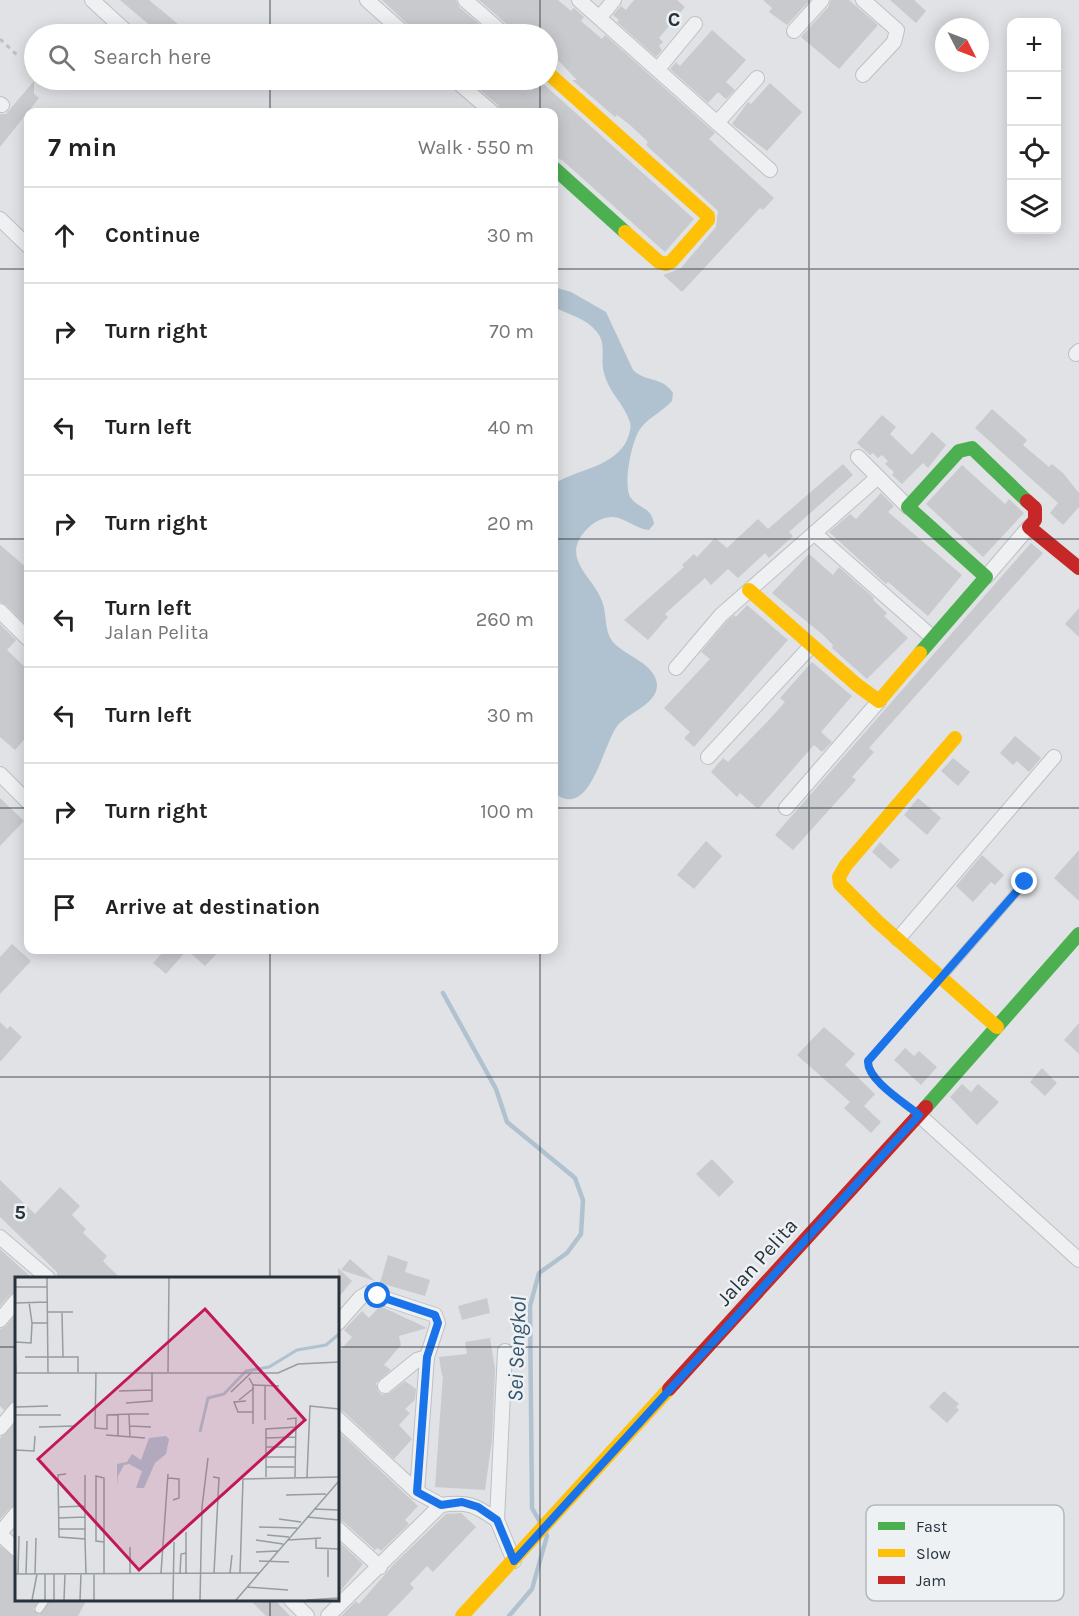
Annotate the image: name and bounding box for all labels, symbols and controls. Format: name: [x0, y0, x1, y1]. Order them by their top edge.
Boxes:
text: C: [668, 8, 680, 31]
north arrow: [935, 18, 989, 72]
map controls: [1007, 18, 1061, 234]
button: +: [1007, 18, 1061, 72]
search box: [24, 24, 558, 90]
icon: search: [45, 41, 78, 74]
text: Search here: [93, 44, 211, 70]
button: −: [1007, 72, 1061, 126]
button: locate: [1007, 126, 1061, 180]
text: 7 min: [48, 132, 117, 163]
text: Walk · 550 m: [418, 136, 534, 159]
button: layers: [1007, 180, 1061, 234]
icon: ahead: [48, 219, 81, 252]
text: Continue: [105, 222, 200, 248]
text: 30 m: [487, 224, 534, 247]
icon: right: [48, 315, 81, 348]
text: Turn right: [105, 318, 208, 344]
text: 70 m: [489, 320, 534, 343]
icon: left: [48, 411, 81, 444]
text: Turn left: [105, 414, 192, 440]
text: 40 m: [488, 416, 534, 439]
icon: right: [48, 507, 81, 540]
text: Turn right: [105, 510, 208, 536]
text: 20 m: [487, 512, 534, 535]
text: Turn left: [105, 595, 192, 621]
icon: left: [48, 603, 81, 636]
text: 260 m: [476, 608, 534, 631]
text: Jalan Pelita: [105, 621, 209, 644]
icon: left: [48, 699, 81, 732]
text: Turn left: [105, 702, 192, 728]
text: 30 m: [487, 704, 534, 727]
icon: right: [48, 795, 81, 828]
text: Turn right: [105, 798, 208, 824]
text: 100 m: [480, 800, 534, 823]
route end: [1011, 868, 1037, 894]
icon: arrive: [48, 891, 81, 924]
text: Arrive at destination: [105, 894, 320, 920]
text: 5: [14, 1201, 26, 1224]
street label: Jalan Pelita: [712, 1213, 802, 1311]
inset map: [15, 1277, 339, 1601]
route start: [364, 1282, 390, 1308]
water label: Sei Sengkol: [502, 1296, 532, 1402]
legend: [866, 1505, 1064, 1601]
text: Fast: [916, 1517, 947, 1536]
text: Slow: [916, 1544, 951, 1563]
text: Jam: [916, 1571, 946, 1590]

